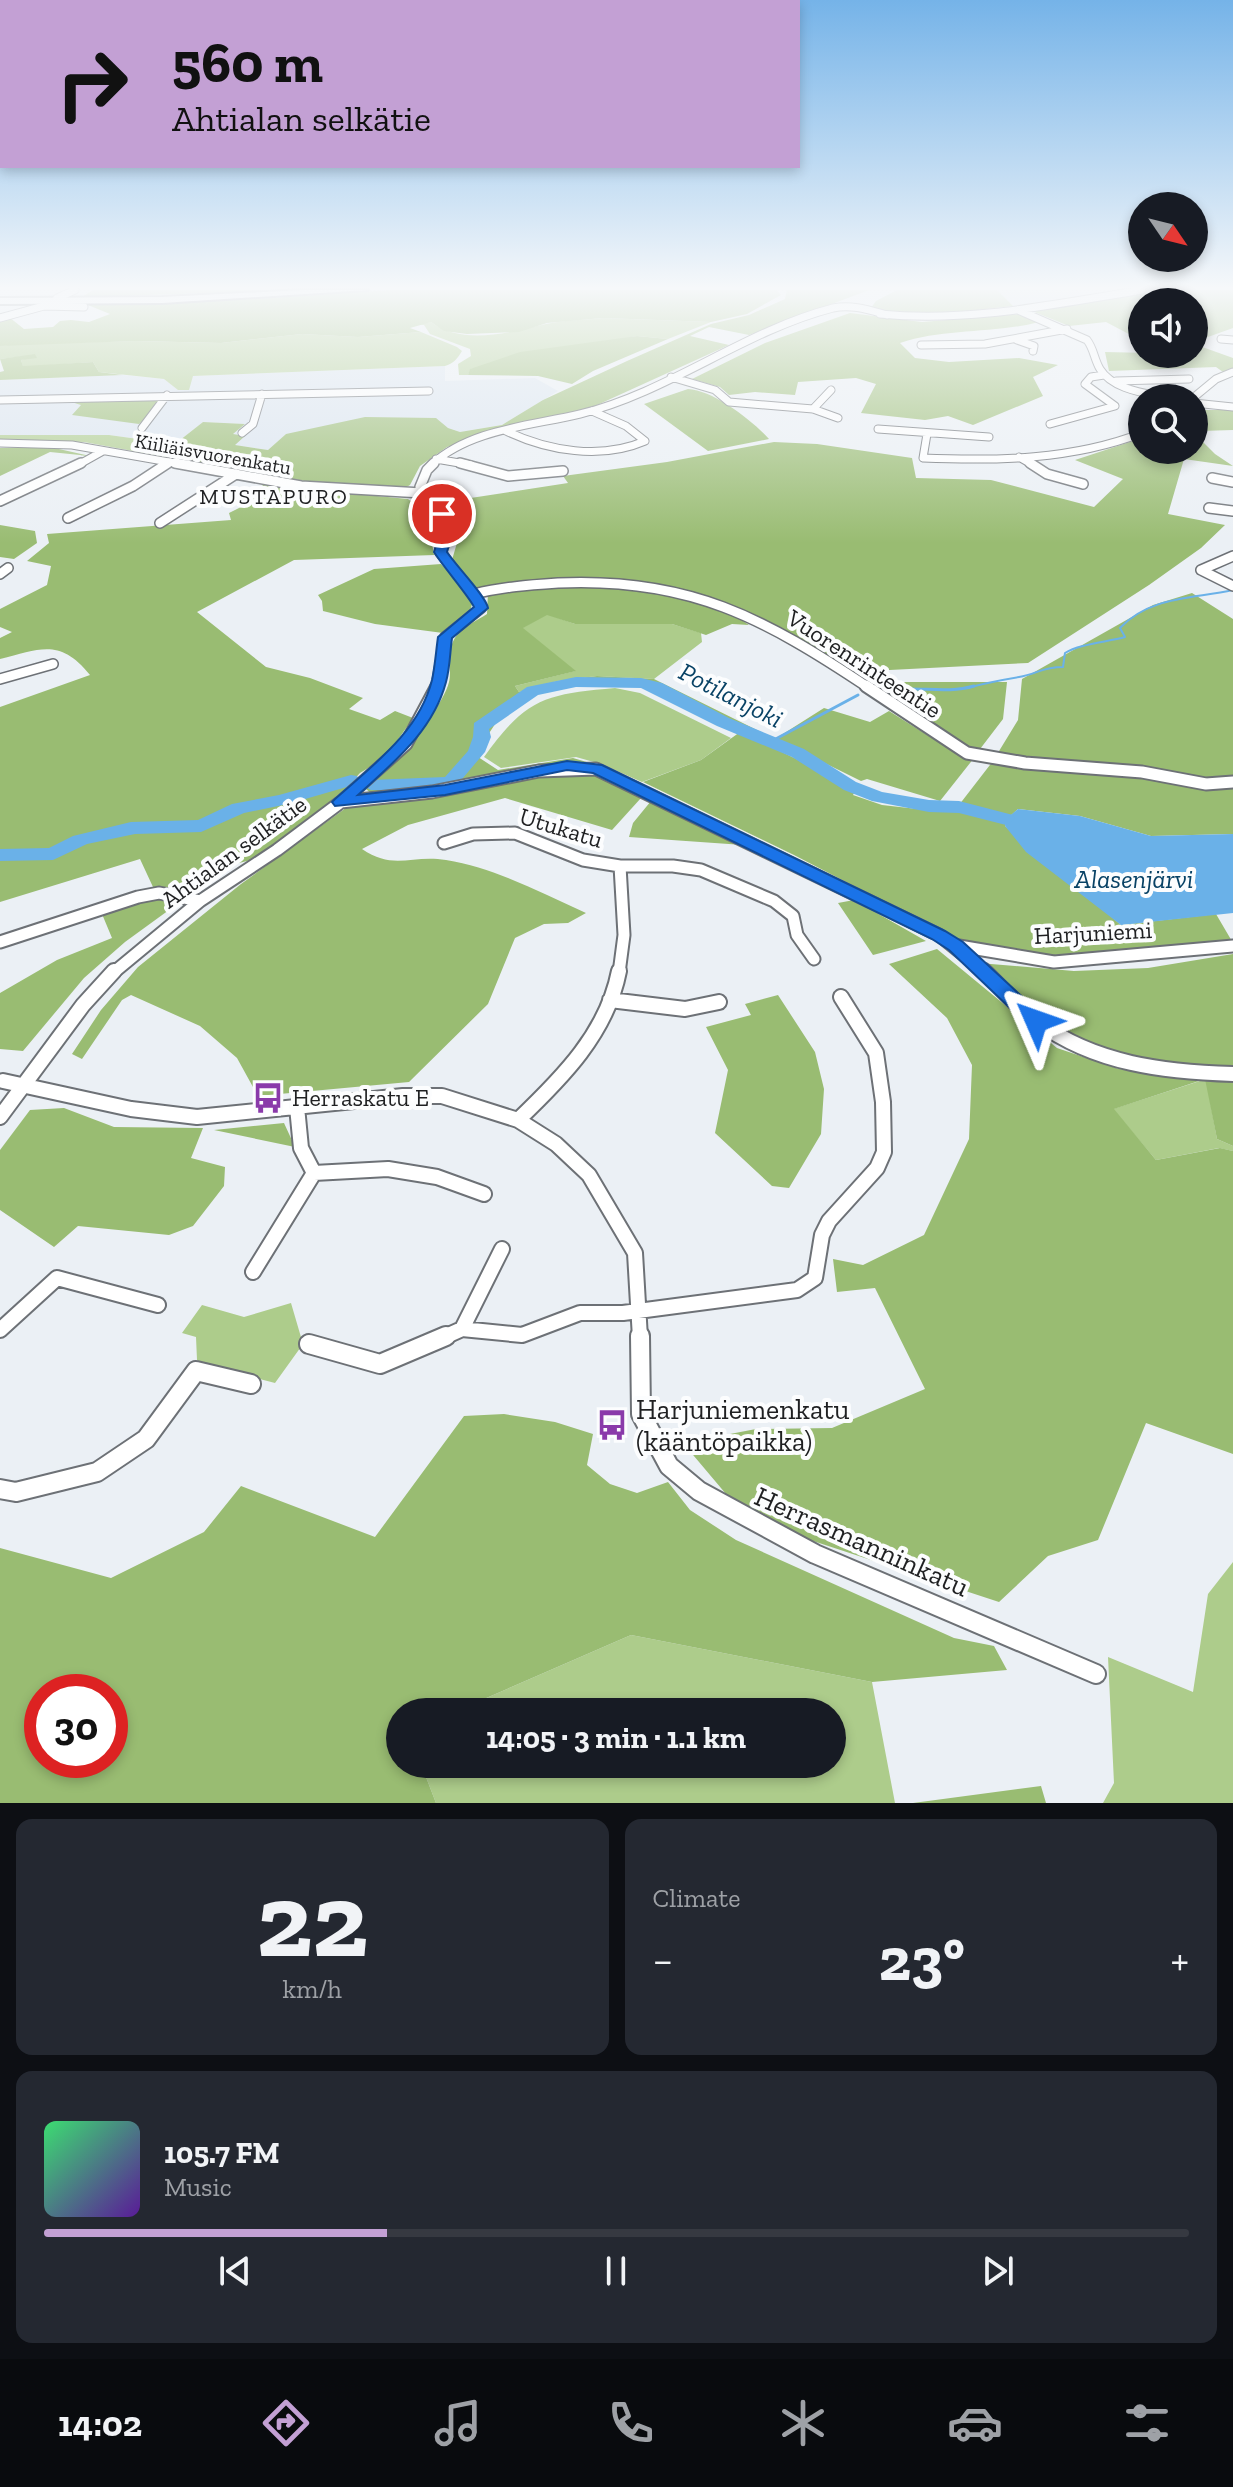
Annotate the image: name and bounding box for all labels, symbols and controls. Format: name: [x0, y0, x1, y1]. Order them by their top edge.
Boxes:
text: 560 m: [172, 29, 323, 96]
icon: right: [40, 32, 144, 136]
text: Ahtialan selkätie: [172, 97, 431, 140]
north arrow: [1128, 192, 1208, 272]
map controls: [1128, 192, 1208, 464]
button: sound: [1128, 288, 1208, 368]
button: search: [1128, 384, 1208, 464]
street label: Kiiliäisvuorenkatu: [133, 428, 293, 480]
pin: [408, 480, 476, 548]
district label: MUSTAPURO: [199, 483, 349, 510]
icon: arrive: [420, 492, 464, 536]
street label: Vuorenrinteentie: [781, 602, 947, 724]
water label: Potilanjoki: [674, 655, 788, 735]
street label: Ahtialan selkätie: [155, 789, 312, 914]
street label: Utukatu: [516, 801, 607, 854]
water label: Alasenjärvi: [1074, 863, 1193, 895]
street label: Harjuniemi: [1033, 915, 1153, 950]
position arrow: [994, 979, 1078, 1063]
bus stop icon: Herraskatu E: [251, 1081, 285, 1115]
place label: Herraskatu E: [292, 1083, 429, 1112]
place label: Harjuniemenkatu (kääntöpaikka): [636, 1393, 850, 1458]
bus stop icon: Harjuniemenkatu (kääntöpaikka): [595, 1408, 629, 1442]
street label: Herrasmanninkatu: [750, 1479, 974, 1604]
speed limit sign: 30: [24, 1674, 128, 1778]
text: 14:05 · 3 min · 1.1 km: [486, 1720, 746, 1756]
text: 22: [256, 1858, 368, 1983]
text: Climate: [653, 1882, 740, 1914]
text: 23°: [879, 1923, 965, 1995]
text: −: [653, 1933, 673, 1986]
text: +: [1170, 1933, 1189, 1986]
text: km/h: [283, 1973, 342, 2005]
text: 105.7 FM: [164, 2135, 280, 2171]
text: Music: [164, 2171, 232, 2203]
icon: previous: [213, 2249, 257, 2293]
icon: pause: [594, 2249, 638, 2293]
icon: next: [976, 2249, 1020, 2293]
icon: directions: [258, 2395, 314, 2451]
icon: music: [430, 2395, 486, 2451]
icon: phone: [603, 2395, 659, 2451]
icon: climate: [775, 2395, 831, 2451]
icon: car: [947, 2395, 1003, 2451]
icon: filters: [1119, 2395, 1175, 2451]
text: 14:02: [58, 2402, 142, 2445]

